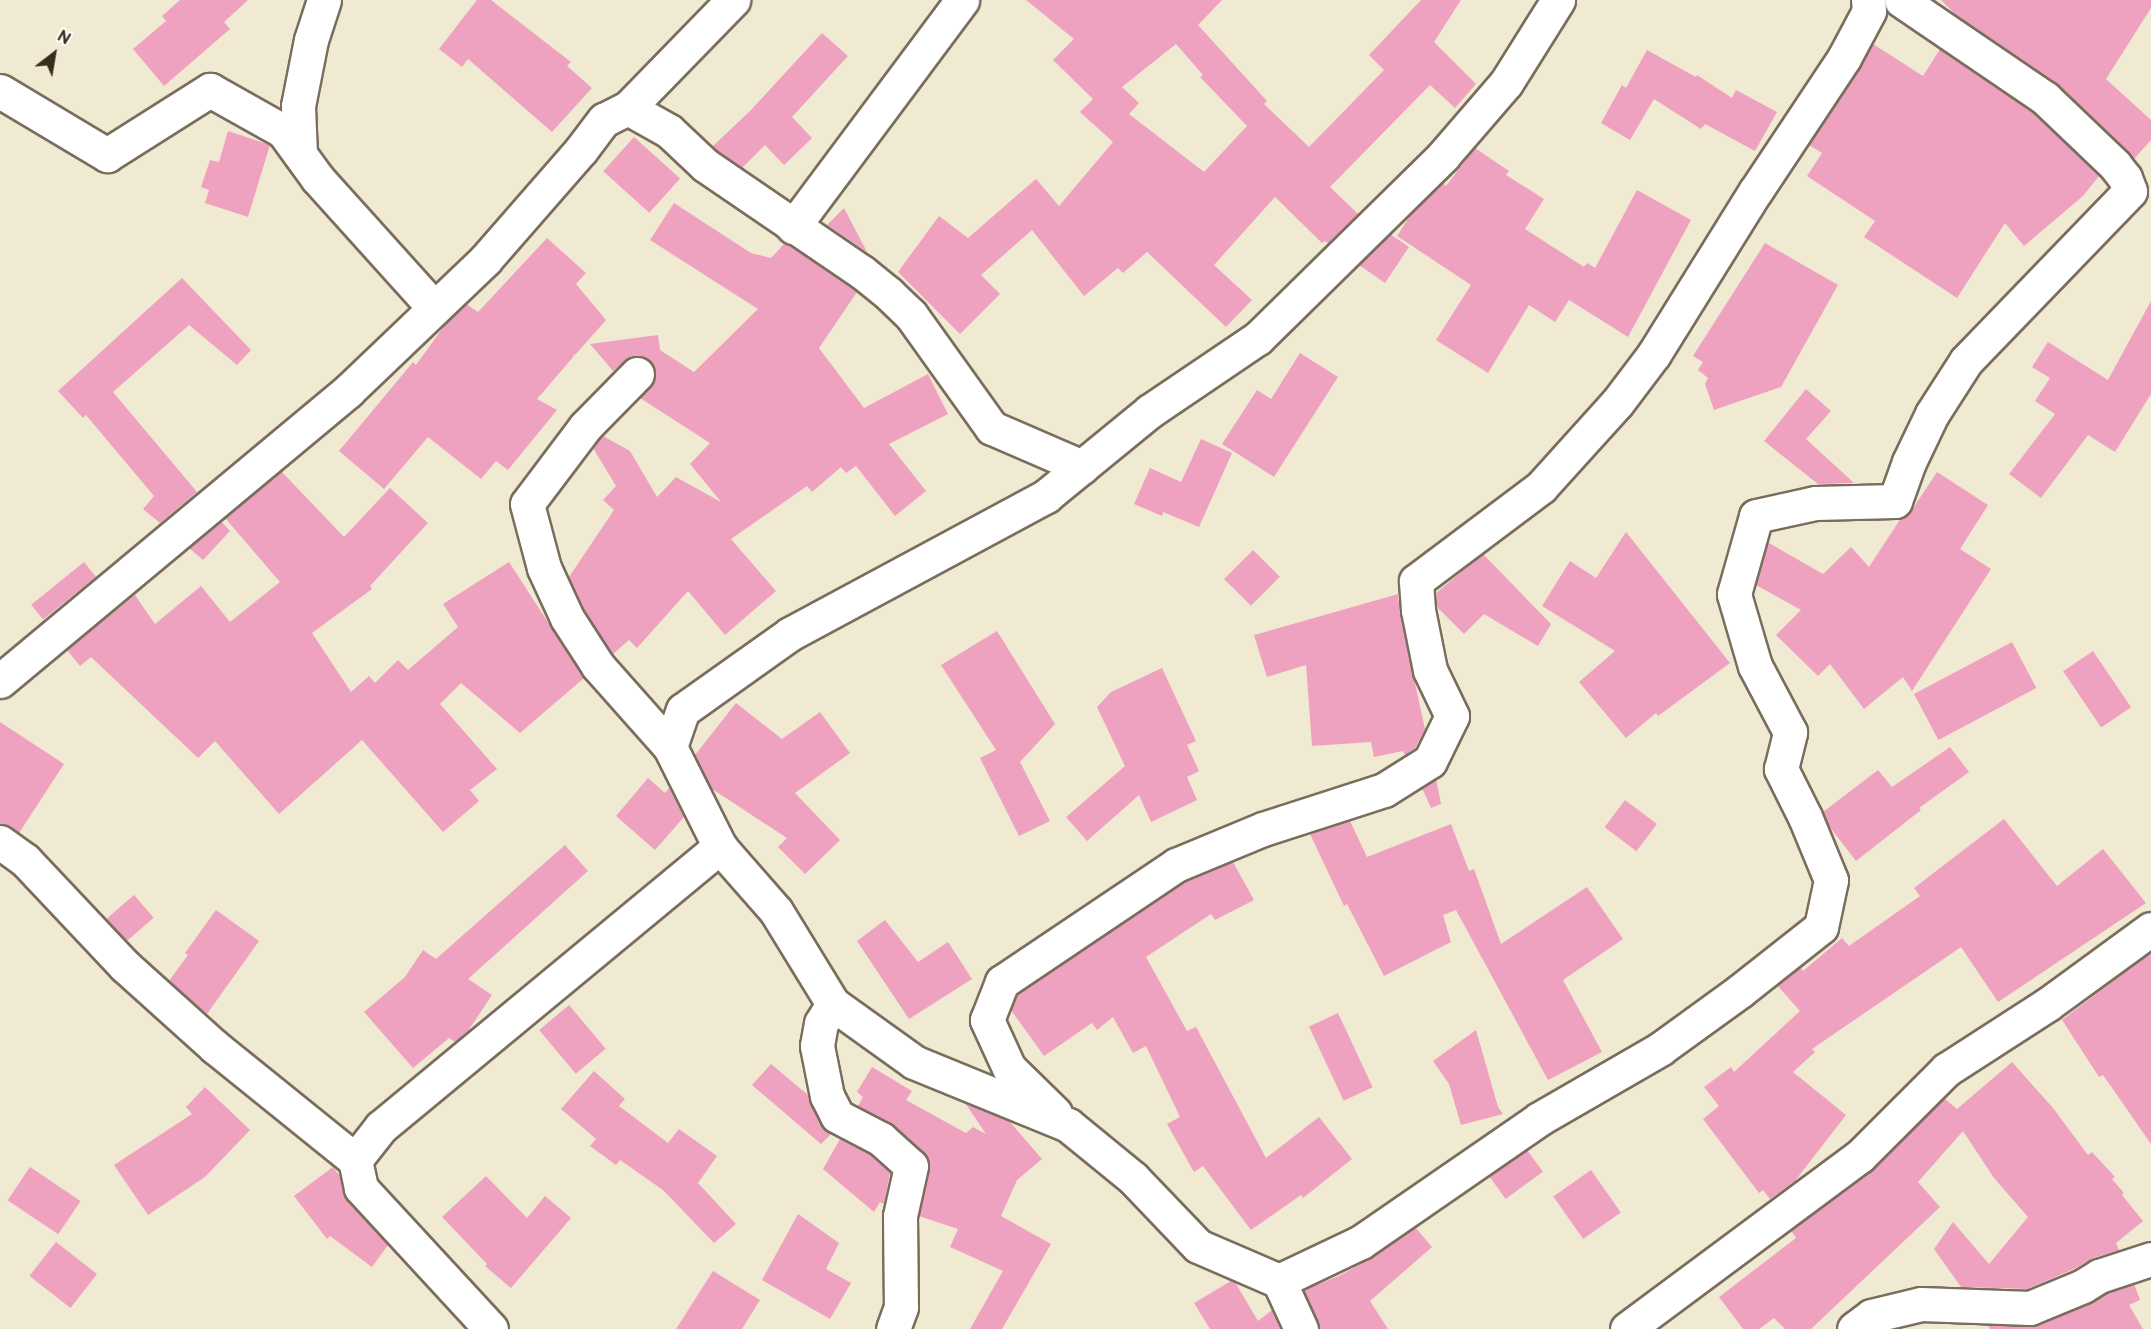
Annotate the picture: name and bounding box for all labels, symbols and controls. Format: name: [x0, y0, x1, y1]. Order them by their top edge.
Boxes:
north arrow: [24, 24, 84, 84]
text: N: [53, 27, 74, 49]

